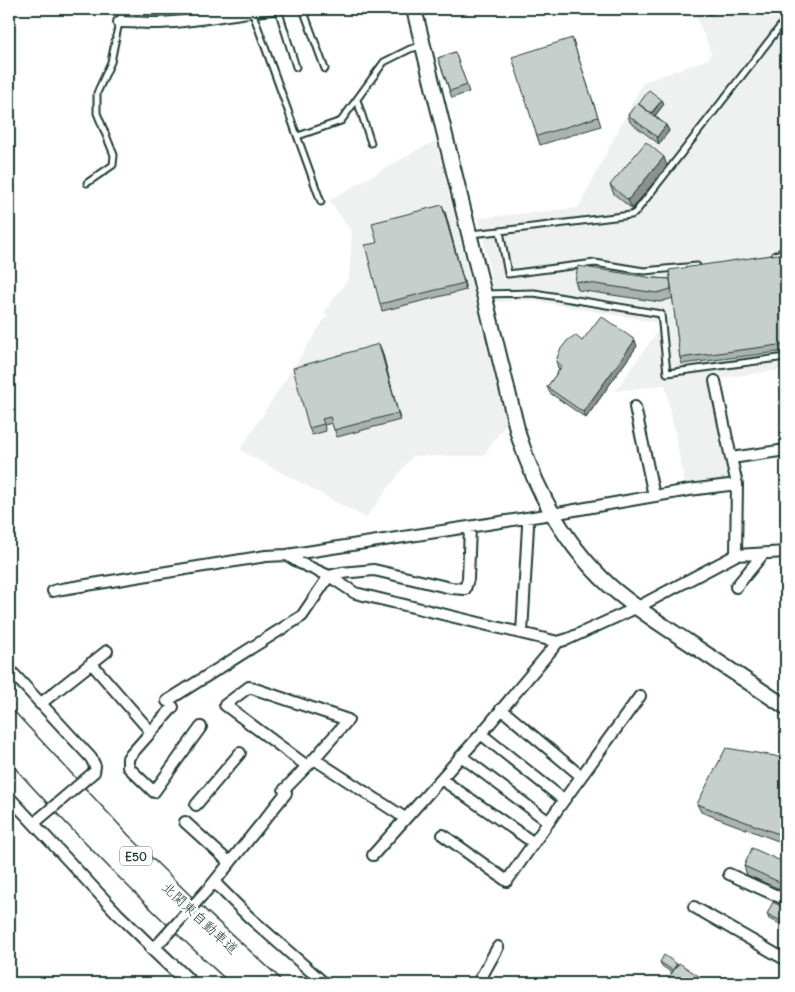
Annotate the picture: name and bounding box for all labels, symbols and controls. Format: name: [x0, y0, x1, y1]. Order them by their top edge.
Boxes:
road number: E50: [120, 846, 152, 866]
street label: 北関東自動車道: [158, 878, 242, 958]

